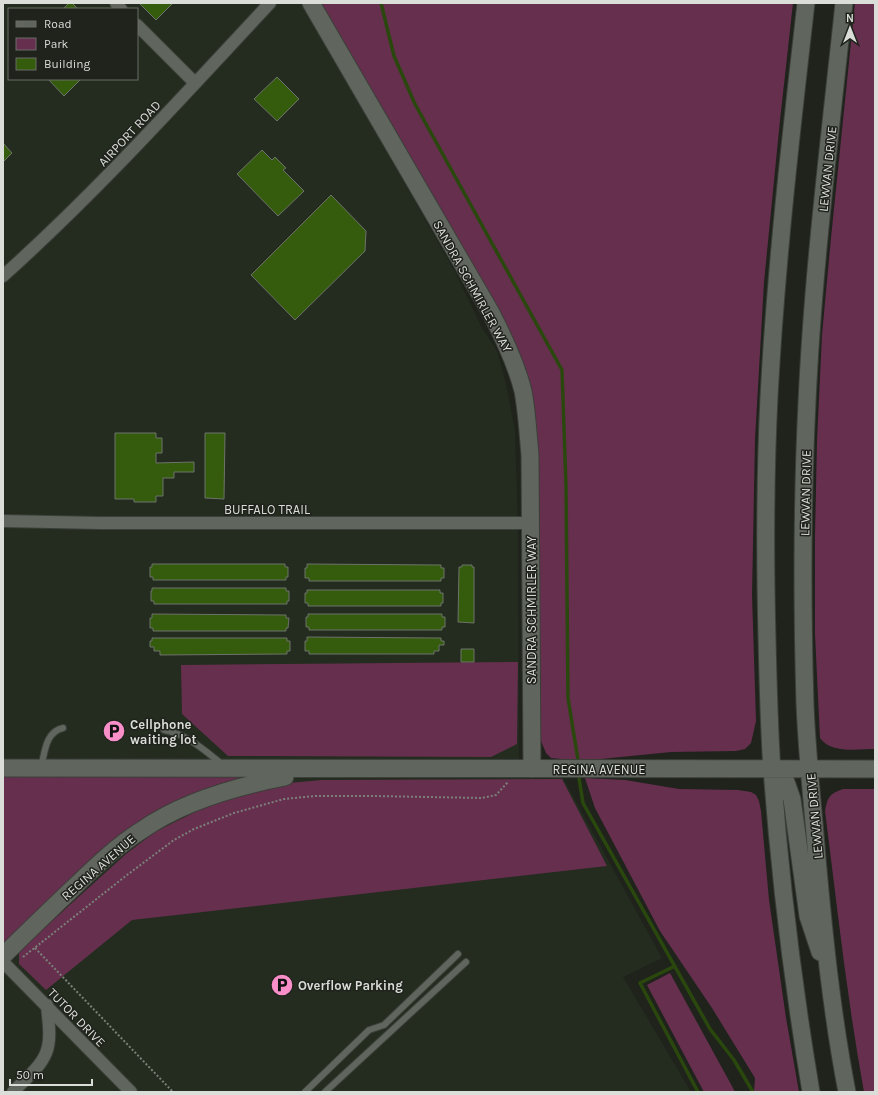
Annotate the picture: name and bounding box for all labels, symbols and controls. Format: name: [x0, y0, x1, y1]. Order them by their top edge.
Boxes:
legend: [8, 8, 138, 80]
north arrow: [830, 8, 870, 48]
text: N: [846, 12, 854, 25]
text: Road: [44, 17, 72, 31]
text: Park: [44, 37, 69, 51]
text: Building: [44, 57, 91, 71]
street label: AIRPORT ROAD: [95, 97, 164, 169]
street label: LEWVAN DRIVE: [816, 125, 839, 213]
street label: SANDRA SCHMIRLER WAY: [430, 218, 515, 355]
street label: LEWVAN DRIVE: [797, 450, 814, 536]
street label: BUFFALO TRAIL: [224, 502, 310, 517]
street label: SANDRA SCHMIRLER WAY: [524, 536, 539, 684]
place label: Cellphone waiting lot: [130, 717, 197, 747]
parking icon: Cellphone waiting lot: [101, 718, 127, 744]
street label: REGINA AVENUE: [552, 762, 646, 777]
street label: LEWVAN DRIVE: [803, 772, 826, 860]
street label: REGINA AVENUE: [58, 831, 138, 904]
parking icon: Overflow Parking: [269, 972, 295, 998]
place label: Overflow Parking: [298, 978, 403, 993]
street label: TUTOR DRIVE: [45, 985, 108, 1050]
scale bar: [10, 1061, 92, 1087]
text: 50 m: [16, 1068, 44, 1082]

